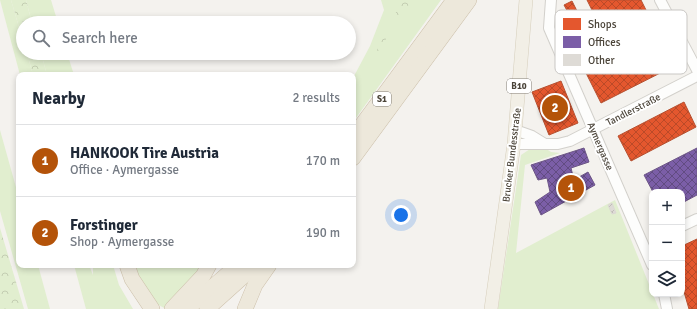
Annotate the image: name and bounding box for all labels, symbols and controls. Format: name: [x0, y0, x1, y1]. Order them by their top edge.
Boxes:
legend: [555, 10, 687, 74]
search box: [16, 16, 356, 60]
text: Shops: [588, 18, 617, 31]
icon: search: [30, 27, 52, 49]
text: Search here: [62, 29, 138, 47]
text: Offices: [588, 36, 621, 49]
text: Other: [588, 54, 615, 67]
road number: B10: [507, 79, 531, 93]
text: Nearby: [32, 88, 85, 109]
text: 2 results: [292, 90, 340, 106]
street label: Tandlerstraße: [604, 91, 663, 129]
road number: S1: [373, 92, 391, 106]
pin: 2: [542, 93, 568, 123]
street label: Brucker Bundesstraße: [500, 107, 524, 203]
street label: Aymergasse: [585, 120, 616, 172]
text: HANKOOK Tire Austria: [70, 144, 219, 162]
text: 1: [41, 153, 49, 169]
text: 170 m: [306, 153, 340, 169]
text: Office · Aymergasse: [70, 162, 179, 178]
pin: 1: [558, 173, 584, 203]
map controls: [649, 189, 685, 297]
button: +: [649, 189, 685, 225]
your location: [391, 205, 411, 225]
text: Forstinger: [70, 216, 138, 234]
text: 2: [41, 225, 49, 241]
text: 190 m: [306, 225, 340, 241]
button: −: [649, 225, 685, 261]
text: Shop · Aymergasse: [70, 234, 174, 250]
button: layers: [649, 261, 685, 297]

